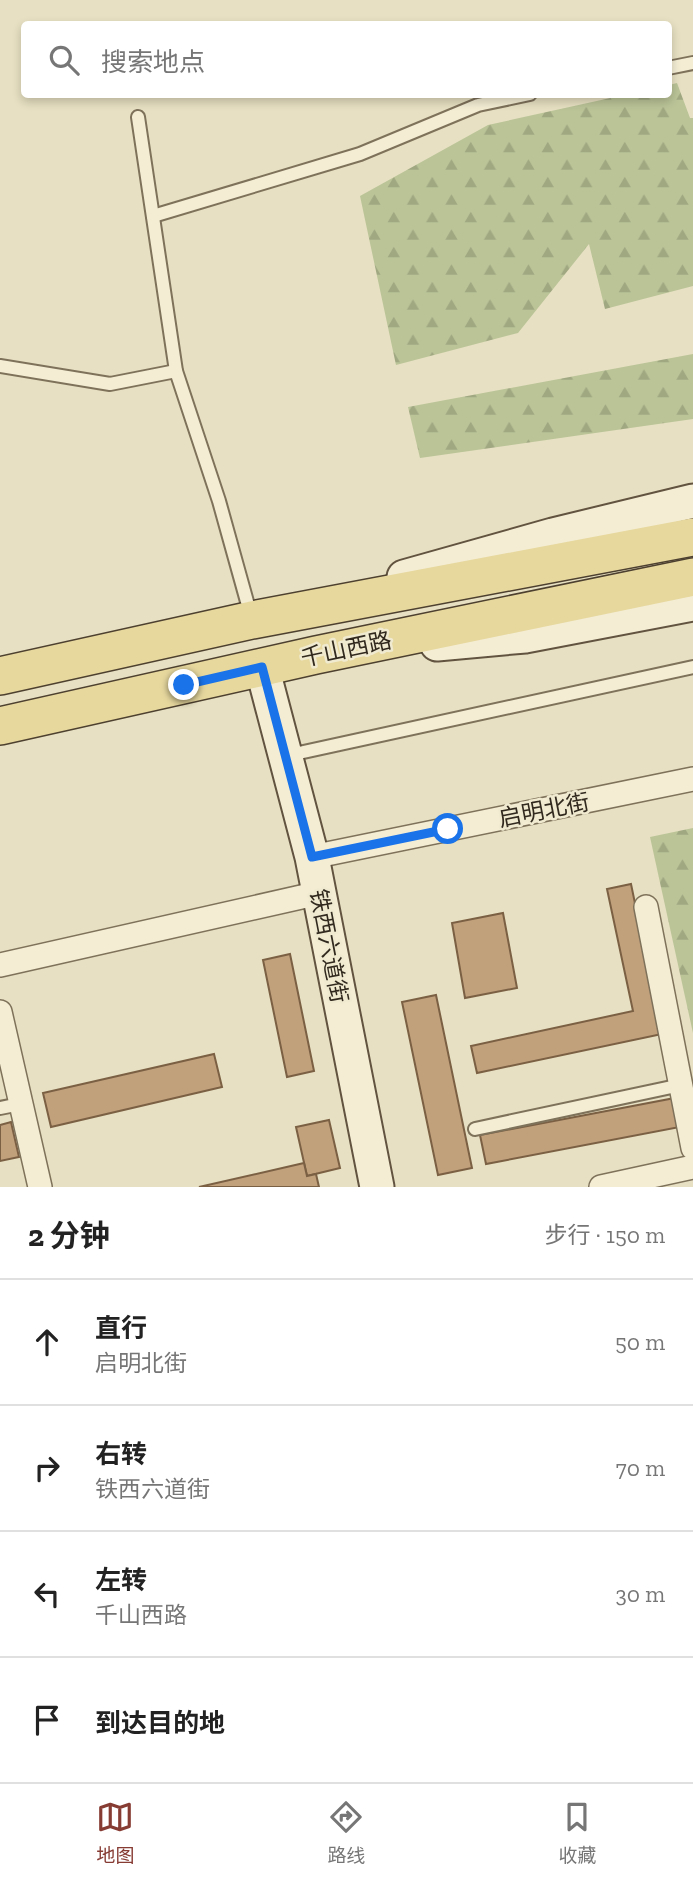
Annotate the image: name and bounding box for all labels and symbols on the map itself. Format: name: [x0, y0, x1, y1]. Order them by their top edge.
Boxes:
street label: 千山西路: [298, 626, 394, 672]
route end: [168, 669, 199, 700]
street label: 启明北街: [496, 787, 592, 833]
route start: [432, 813, 463, 844]
street label: 铁西六道街: [304, 887, 354, 1005]

